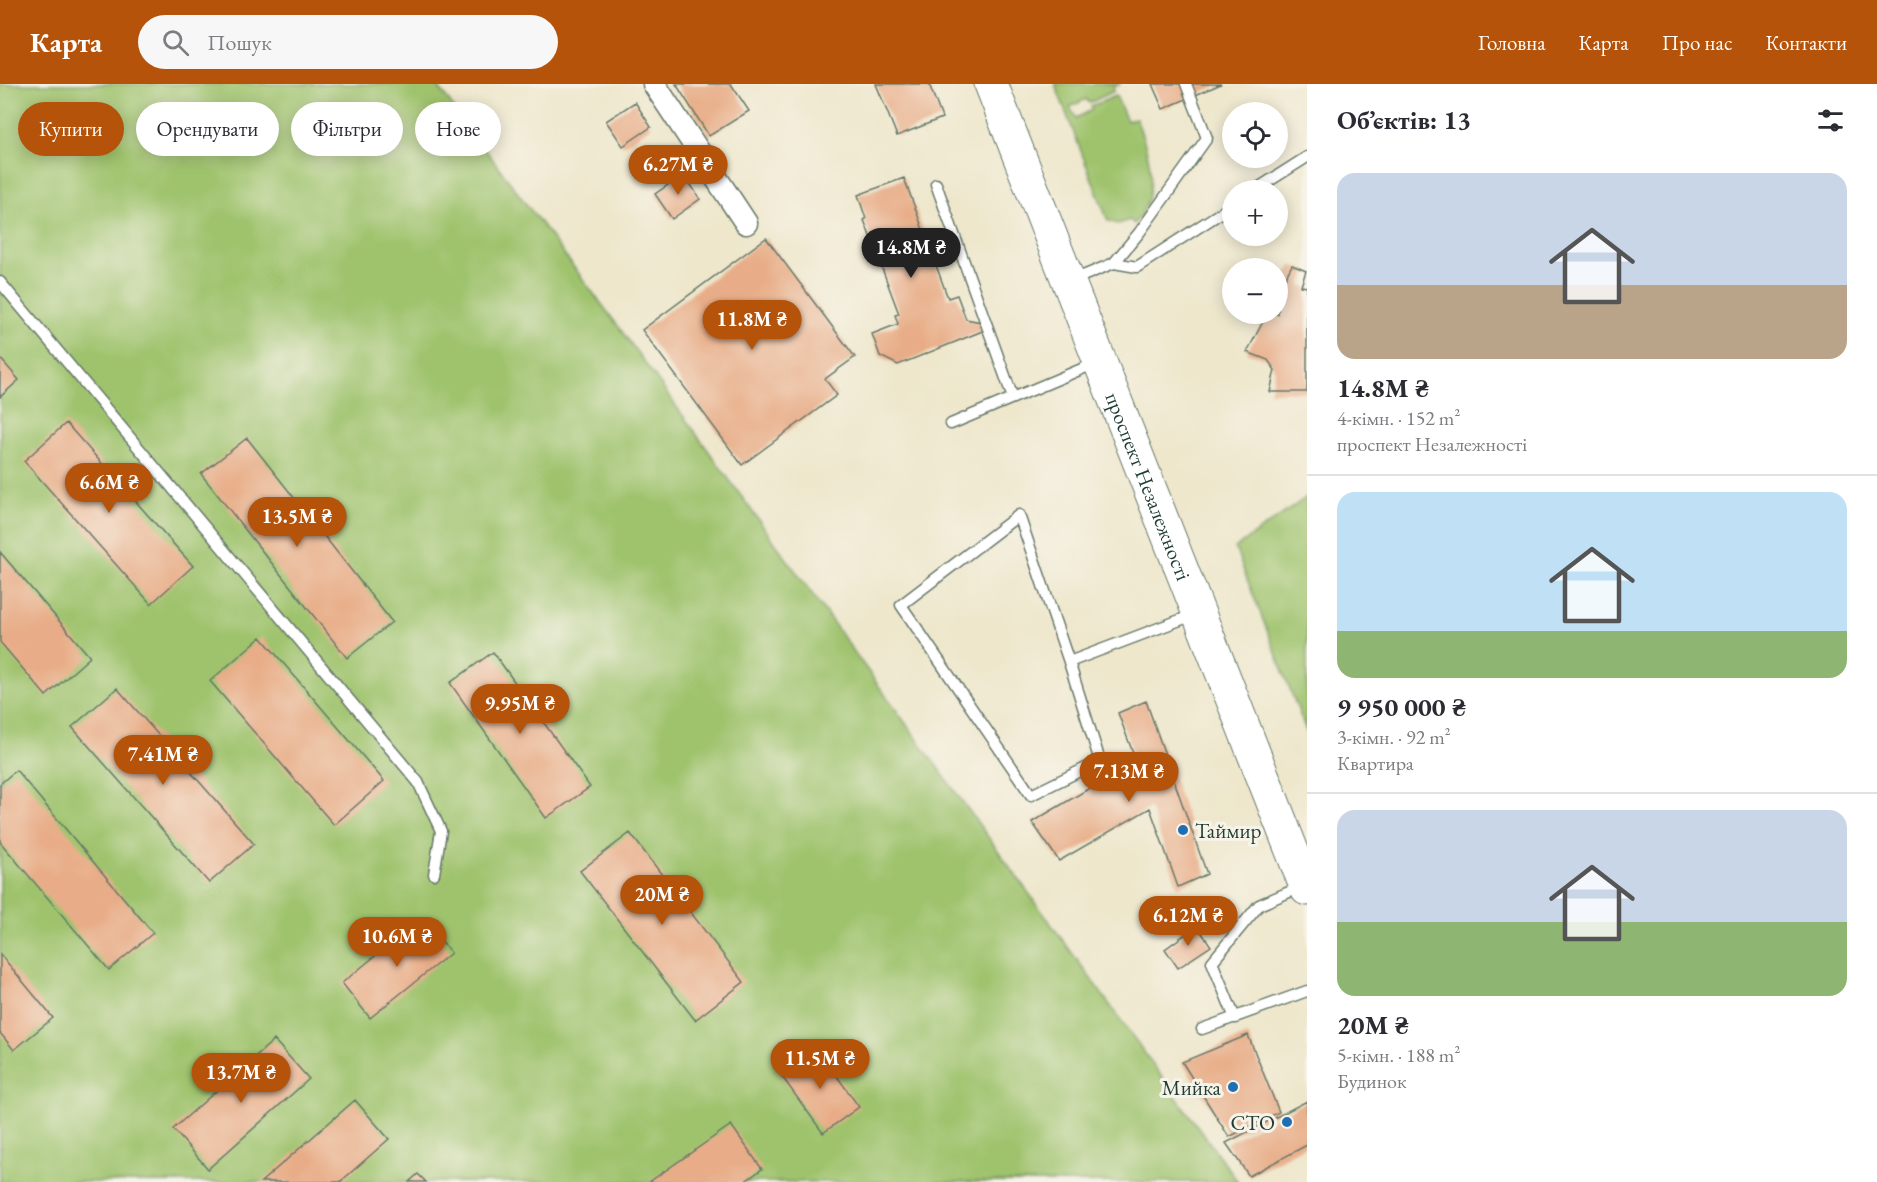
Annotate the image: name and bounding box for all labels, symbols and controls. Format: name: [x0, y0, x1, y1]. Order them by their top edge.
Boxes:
search box: [138, 15, 558, 69]
text: Карта: [30, 24, 102, 60]
icon: search: [159, 26, 192, 59]
text: Пошук: [207, 28, 272, 57]
text: Головна: [1478, 29, 1546, 56]
text: Карта: [1579, 29, 1629, 56]
text: Про нас: [1662, 29, 1732, 56]
text: Контакти: [1765, 29, 1847, 56]
chip: Купити: [18, 102, 124, 156]
chip: Орендувати: [136, 102, 279, 156]
chip: Фільтри: [291, 102, 403, 156]
chip: Нове: [415, 102, 501, 156]
map controls: [1222, 102, 1288, 324]
button: locate: [1222, 102, 1288, 168]
text: Об’єктів: 13: [1337, 103, 1471, 137]
icon: filters: [1814, 104, 1847, 137]
pin: 6.27M ₴: [623, 145, 733, 196]
text: 6.27M ₴: [643, 151, 713, 177]
button: +: [1222, 180, 1288, 246]
icon: home: [1538, 212, 1646, 320]
pin: 14.8M ₴: [856, 228, 966, 279]
text: 14.8M ₴: [876, 234, 946, 260]
button: −: [1222, 258, 1288, 324]
pin: 11.8M ₴: [697, 300, 807, 351]
text: 11.8M ₴: [717, 306, 787, 332]
text: 14.8M ₴: [1337, 371, 1429, 405]
street label: проспект Незалежності: [1100, 388, 1198, 584]
text: 4-кімн. · 152 m²: [1337, 405, 1460, 431]
text: проспект Незалежності: [1337, 431, 1527, 457]
pin: 6.6M ₴: [60, 463, 158, 514]
text: 6.6M ₴: [79, 469, 139, 495]
pin: 13.5M ₴: [242, 497, 352, 548]
text: 13.5M ₴: [262, 503, 332, 529]
icon: home: [1538, 531, 1646, 639]
pin: 9.95M ₴: [465, 684, 575, 735]
text: 9.95M ₴: [485, 690, 555, 716]
text: 9 950 000 ₴: [1337, 690, 1466, 724]
text: 3-кімн. · 92 m²: [1337, 724, 1451, 750]
pin: 7.41M ₴: [108, 735, 218, 786]
text: 7.41M ₴: [128, 741, 198, 767]
text: Квартира: [1337, 750, 1414, 776]
pin: 7.13M ₴: [1074, 752, 1184, 803]
text: 7.13M ₴: [1094, 758, 1164, 784]
place label: Таймир: [1195, 817, 1262, 844]
marker: Таймир: [1176, 823, 1190, 837]
icon: home: [1538, 849, 1646, 957]
pin: 20M ₴: [620, 875, 704, 926]
text: 20M ₴: [634, 881, 690, 907]
pin: 6.12M ₴: [1133, 896, 1243, 947]
text: 6.12M ₴: [1153, 902, 1223, 928]
pin: 10.6M ₴: [342, 917, 452, 968]
text: 10.6M ₴: [362, 923, 432, 949]
text: 20M ₴: [1337, 1008, 1409, 1042]
pin: 11.5M ₴: [765, 1039, 875, 1090]
text: 5-кімн. · 188 m²: [1337, 1042, 1460, 1068]
text: 11.5M ₴: [785, 1045, 855, 1071]
pin: 13.7M ₴: [186, 1053, 296, 1104]
text: 13.7M ₴: [206, 1059, 276, 1085]
text: Будинок: [1337, 1068, 1407, 1094]
place label: Мийка: [1162, 1074, 1222, 1101]
marker: Мийка: [1226, 1080, 1240, 1094]
place label: СТО: [1230, 1109, 1275, 1136]
marker: СТО: [1280, 1115, 1294, 1129]

